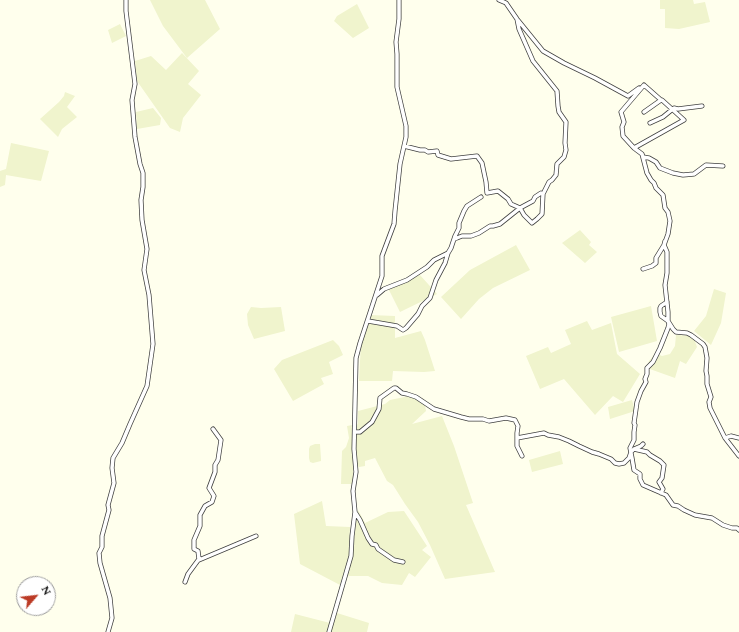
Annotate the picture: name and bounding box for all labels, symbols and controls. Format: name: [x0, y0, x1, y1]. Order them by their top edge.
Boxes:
north arrow: [16, 576, 56, 616]
text: N: [37, 583, 56, 599]

